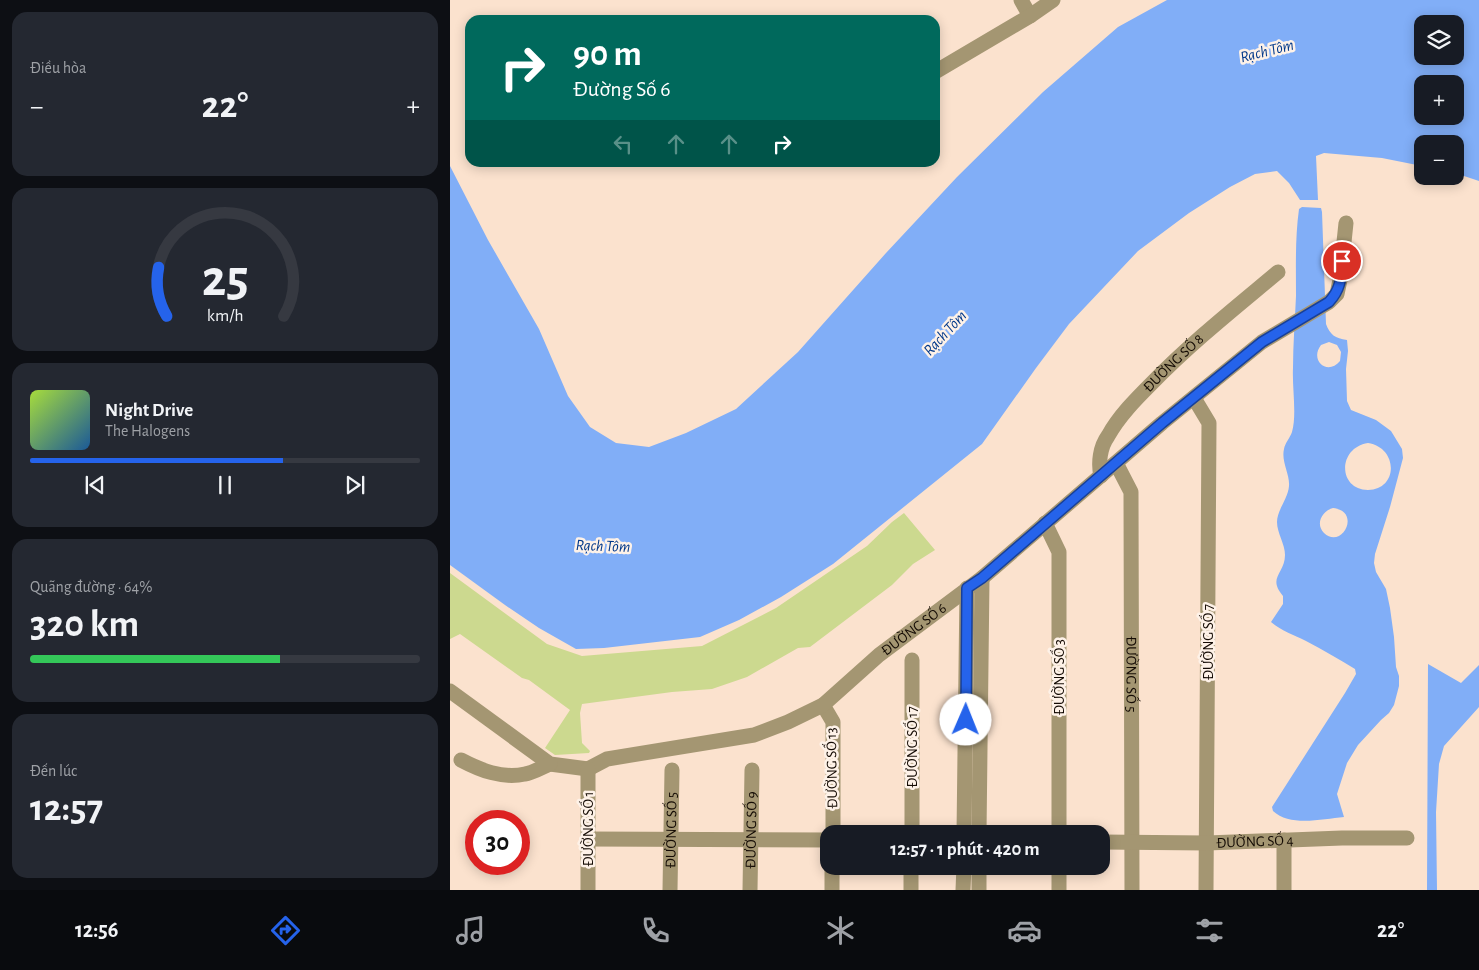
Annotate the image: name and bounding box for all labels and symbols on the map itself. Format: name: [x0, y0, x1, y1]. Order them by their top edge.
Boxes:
water label: Rạch Tôm: [1239, 37, 1295, 65]
pin: [1321, 240, 1363, 282]
water label: Rạch Tôm: [921, 308, 969, 358]
street label: ĐƯỜNG SỐ 8: [1140, 331, 1206, 395]
water label: Rạch Tôm: [575, 537, 631, 555]
street label: ĐƯỜNG SỐ 6: [878, 600, 949, 658]
street label: ĐƯỜNG SỐ 7: [1198, 604, 1216, 680]
street label: ĐƯỜNG SỐ 5: [1124, 636, 1142, 713]
street label: ĐƯỜNG SỐ 3: [1049, 639, 1067, 715]
position arrow: [939, 693, 991, 745]
street label: ĐƯỜNG SỐ 17: [902, 706, 920, 788]
street label: ĐƯỜNG SỐ 13: [821, 727, 840, 809]
street label: ĐƯỜNG SỐ 1: [578, 791, 596, 867]
street label: ĐƯỜNG SỐ 9: [741, 791, 759, 869]
street label: ĐƯỜNG SỐ 5: [661, 792, 679, 868]
speed limit sign: 30: [465, 810, 530, 875]
street label: ĐƯỜNG SỐ 4: [1216, 830, 1294, 850]

